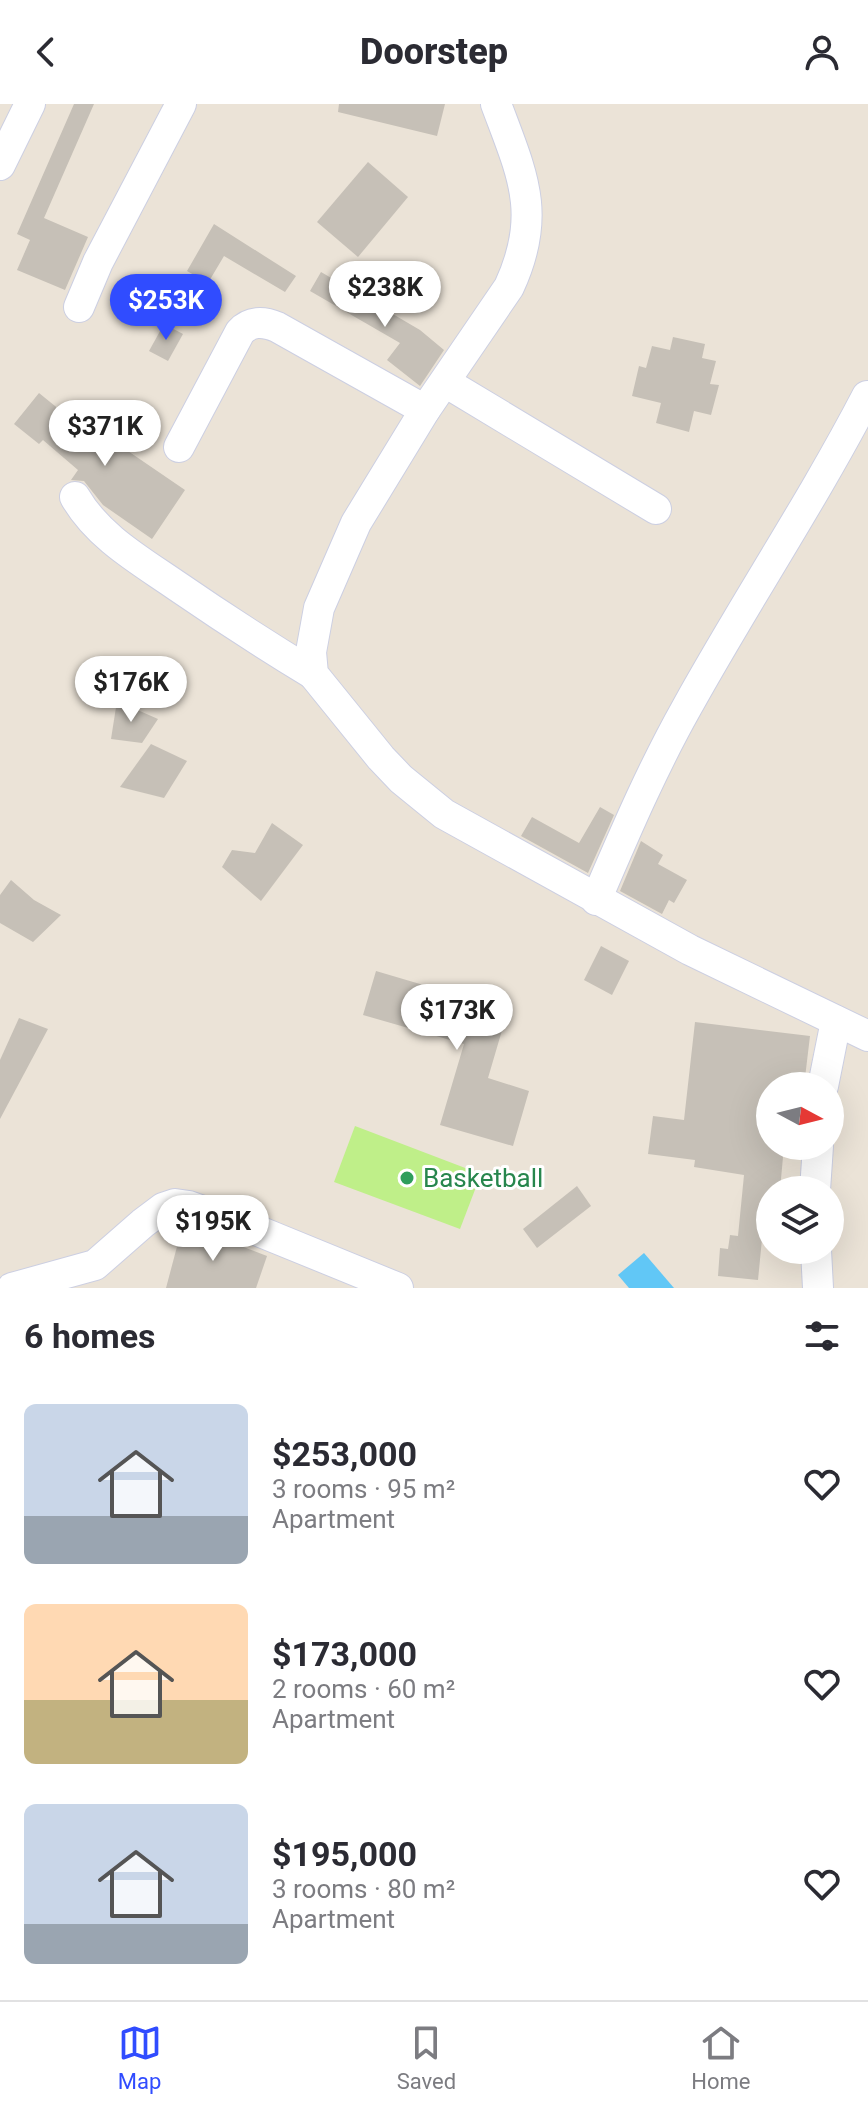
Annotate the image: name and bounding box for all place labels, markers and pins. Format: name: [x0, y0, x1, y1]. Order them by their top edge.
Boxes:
pin: $238K: [329, 261, 441, 329]
pin: $253K: [110, 274, 222, 342]
pin: $371K: [49, 400, 161, 468]
pin: $176K: [75, 656, 187, 724]
pin: $173K: [401, 984, 513, 1052]
place label: Basketball: [423, 1163, 543, 1193]
marker: Basketball: [398, 1169, 416, 1187]
pin: $195K: [157, 1195, 269, 1263]

